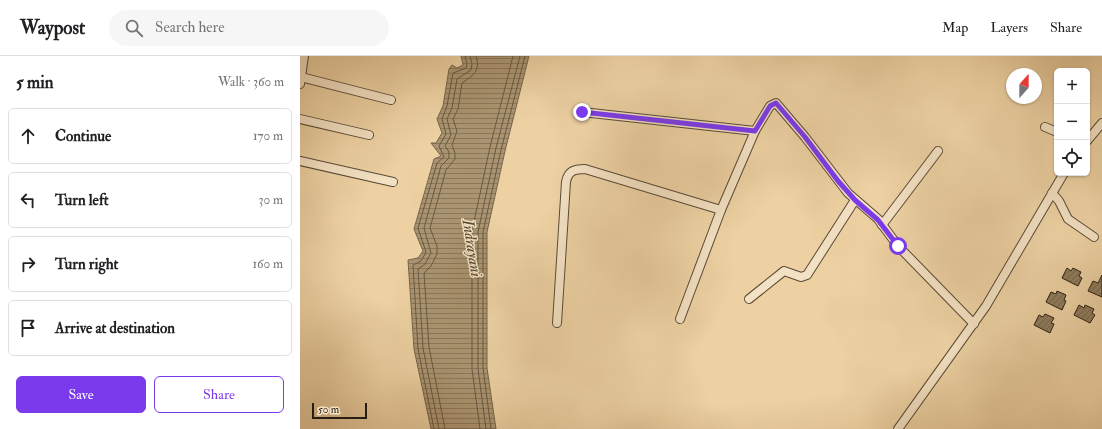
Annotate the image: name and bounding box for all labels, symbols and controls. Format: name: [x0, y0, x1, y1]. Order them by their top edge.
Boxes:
search box: [109, 10, 389, 46]
text: Waypost: [20, 16, 85, 40]
icon: search: [123, 17, 145, 39]
text: Search here: [155, 18, 224, 37]
text: Map: [942, 19, 968, 36]
text: Layers: [990, 19, 1028, 36]
text: Share: [1050, 19, 1082, 36]
north arrow: [1006, 68, 1042, 104]
map controls: [1054, 68, 1090, 176]
button: +: [1054, 68, 1090, 104]
text: 5 min: [16, 72, 54, 93]
text: Walk · 360 m: [218, 74, 284, 90]
route end: [573, 103, 591, 121]
button: −: [1054, 104, 1090, 140]
icon: ahead: [17, 125, 39, 147]
text: Continue: [55, 127, 111, 146]
text: 170 m: [253, 128, 283, 144]
button: locate: [1054, 140, 1090, 176]
icon: left: [17, 189, 39, 211]
text: Turn left: [55, 191, 109, 210]
text: 30 m: [259, 192, 283, 208]
water label: Indrayani: [457, 217, 487, 279]
route start: [889, 237, 907, 255]
icon: right: [17, 253, 39, 275]
text: Turn right: [55, 255, 118, 274]
text: 160 m: [252, 256, 283, 272]
icon: arrive: [17, 317, 39, 339]
text: Arrive at destination: [55, 319, 175, 338]
button: Save: [16, 376, 146, 413]
button: Share: [154, 376, 284, 413]
scale bar: [312, 401, 367, 420]
text: 50 m: [318, 403, 339, 416]

